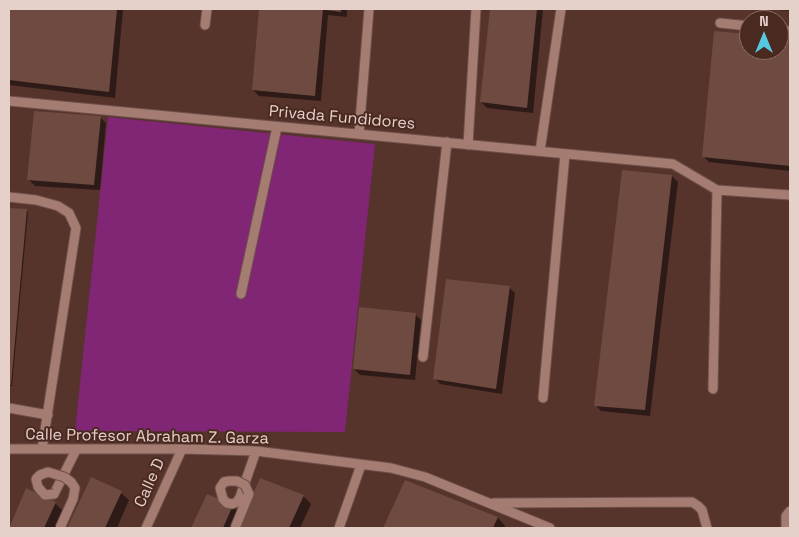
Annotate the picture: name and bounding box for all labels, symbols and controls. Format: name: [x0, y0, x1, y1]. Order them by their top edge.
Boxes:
north arrow: [739, 10, 789, 60]
text: N: [759, 12, 769, 30]
street label: Privada Fundidores: [268, 102, 416, 134]
street label: Calle Profesor Abraham Z. Garza: [25, 425, 269, 449]
street label: Calle D: [131, 456, 169, 510]

